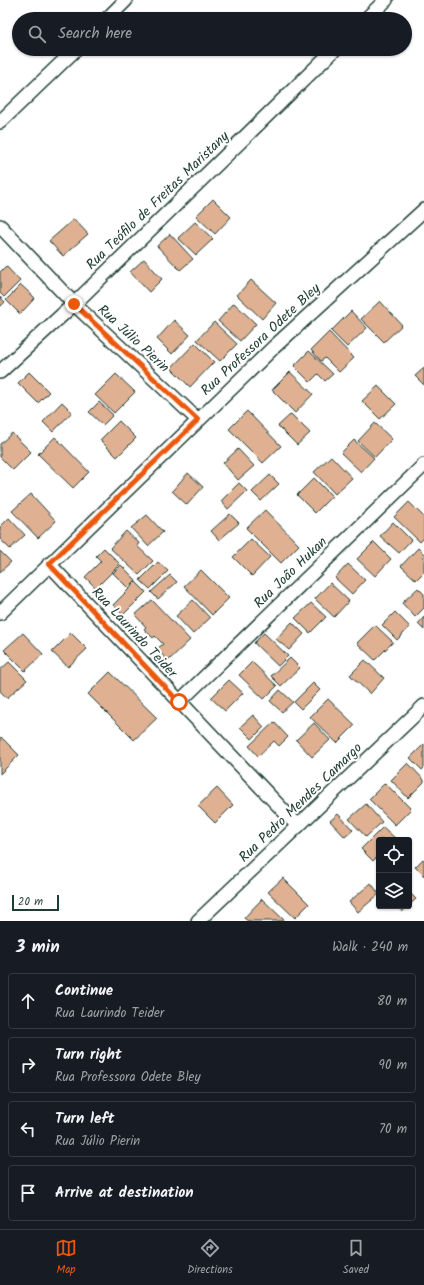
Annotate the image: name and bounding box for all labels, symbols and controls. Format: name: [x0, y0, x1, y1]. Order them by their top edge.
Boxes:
search box: [12, 12, 412, 56]
text: Search here: [58, 22, 132, 46]
icon: search: [26, 23, 48, 45]
street label: Rua Teófilo de Freitas Maristany: [81, 126, 235, 275]
street label: Rua Professora Odete Bley: [196, 278, 326, 401]
route end: [65, 295, 83, 313]
street label: Rua Júlio Pierin: [92, 299, 174, 378]
street label: Rua João Hukan: [249, 532, 333, 614]
street label: Rua Laurindo Teider: [86, 582, 183, 684]
route start: [170, 693, 188, 711]
street label: Rua Pedro Mendes Camargo: [234, 738, 368, 868]
map controls: [376, 837, 412, 909]
button: locate: [376, 837, 412, 873]
button: layers: [376, 873, 412, 909]
scale bar: [12, 893, 59, 912]
text: 20 m: [18, 893, 43, 911]
text: 3 min: [16, 934, 60, 961]
text: Walk · 240 m: [332, 937, 408, 958]
text: Continue: [55, 979, 113, 1003]
icon: ahead: [17, 990, 39, 1012]
text: 80 m: [377, 991, 407, 1012]
text: Rua Laurindo Teider: [55, 1003, 164, 1024]
text: Turn right: [55, 1043, 122, 1067]
icon: right: [17, 1054, 39, 1076]
text: 90 m: [379, 1055, 407, 1076]
text: Rua Professora Odete Bley: [55, 1067, 201, 1088]
text: Turn left: [55, 1107, 115, 1131]
icon: left: [17, 1118, 39, 1140]
text: 70 m: [379, 1119, 407, 1140]
text: Rua Júlio Pierin: [55, 1131, 140, 1152]
text: Arrive at destination: [55, 1181, 194, 1205]
icon: arrive: [17, 1182, 39, 1204]
tab: Map: [55, 1237, 77, 1279]
tab: Directions: [187, 1237, 233, 1279]
tab: Saved: [343, 1237, 369, 1279]

